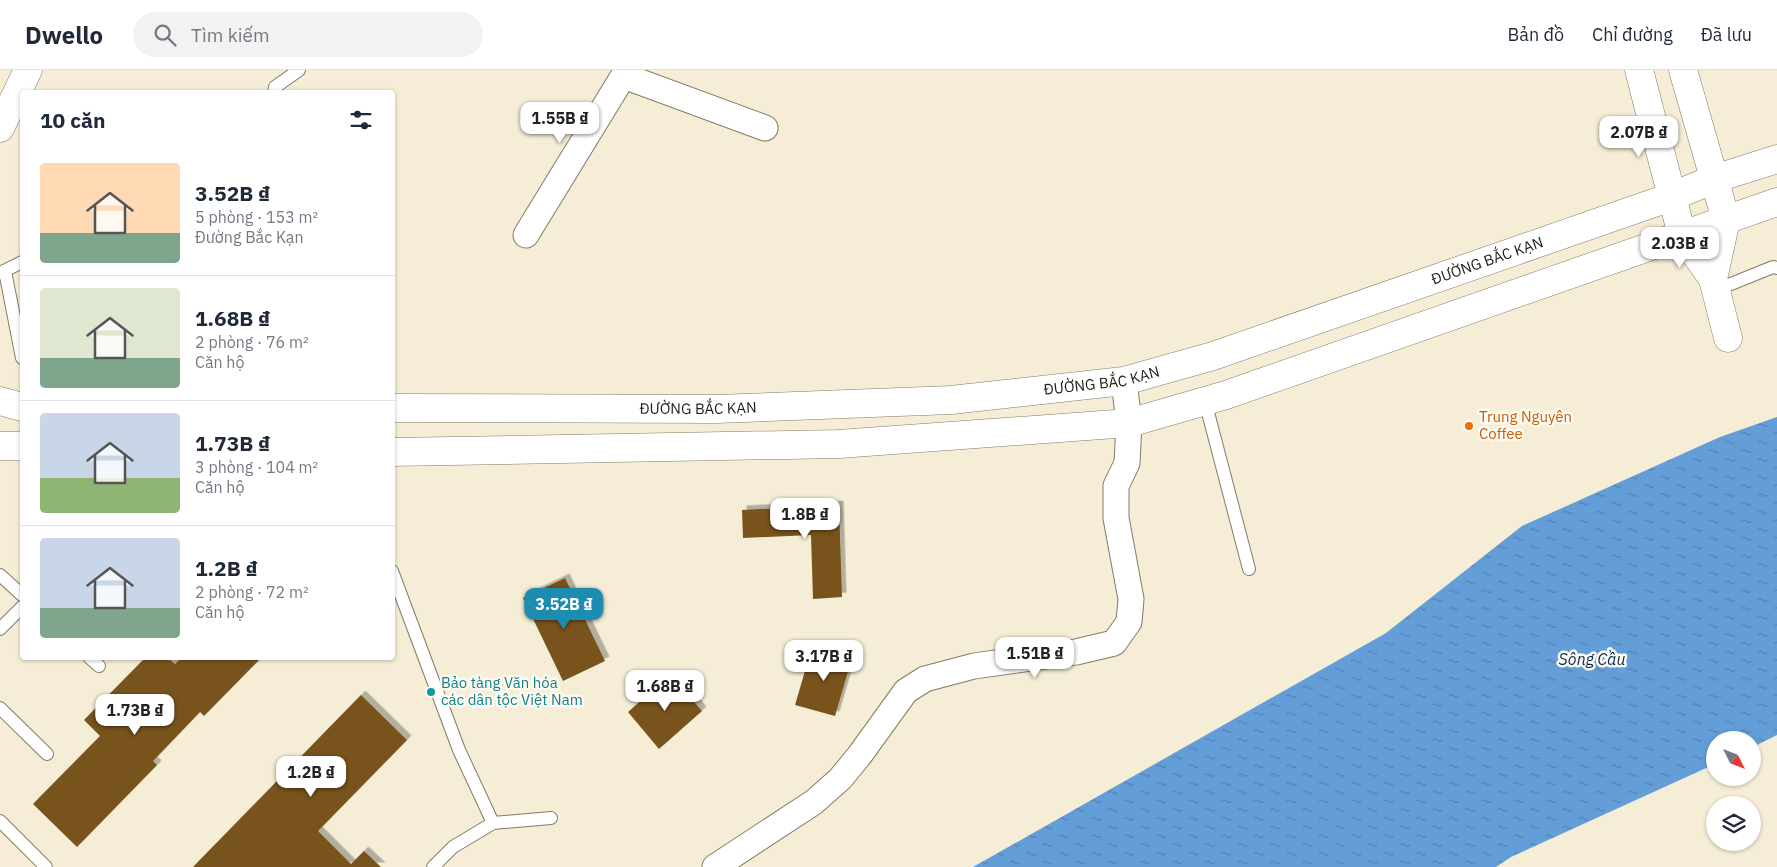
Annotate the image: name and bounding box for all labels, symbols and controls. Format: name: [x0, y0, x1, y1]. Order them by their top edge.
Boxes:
search box: [133, 12, 483, 57]
text: Dwello: [25, 19, 103, 51]
icon: search: [151, 21, 179, 49]
text: Tìm kiếm: [191, 23, 270, 47]
text: Bản đồ: [1508, 23, 1564, 46]
text: Chỉ đường: [1592, 23, 1673, 46]
text: Đã lưu: [1701, 23, 1752, 46]
pin: 1.55B ₫: [514, 102, 606, 144]
text: 10 căn: [40, 106, 105, 134]
icon: filters: [347, 106, 375, 134]
text: 1.55B ₫: [531, 108, 589, 128]
pin: 2.07B ₫: [1593, 116, 1685, 158]
text: 2.07B ₫: [1610, 122, 1668, 142]
text: 3.52B ₫: [195, 179, 270, 207]
icon: home: [80, 183, 140, 243]
text: 5 phòng · 153 m²: [195, 207, 318, 227]
pin: 2.03B ₫: [1634, 226, 1726, 269]
text: Đường Bắc Kạn: [195, 227, 304, 247]
street label: ĐƯỜNG BẮC KẠN: [1429, 232, 1546, 288]
text: 2.03B ₫: [1651, 233, 1709, 253]
text: 1.68B ₫: [195, 304, 270, 332]
icon: home: [80, 308, 140, 368]
text: 2 phòng · 76 m²: [195, 332, 309, 352]
text: Căn hộ: [195, 352, 244, 372]
street label: ĐƯỜNG BẮC KẠN: [1043, 362, 1161, 399]
street label: ĐƯỜNG BẮC KẠN: [639, 397, 757, 418]
place label: Trung Nguyên Coffee: [1479, 407, 1572, 443]
marker: Trung Nguyên Coffee: [1463, 420, 1475, 432]
text: 1.73B ₫: [195, 429, 270, 457]
icon: home: [80, 433, 140, 493]
text: 3 phòng · 104 m²: [195, 457, 318, 477]
text: Căn hộ: [195, 477, 244, 497]
pin: 1.8B ₫: [764, 498, 846, 540]
text: 1.8B ₫: [781, 504, 829, 524]
text: 1.2B ₫: [195, 554, 258, 582]
icon: home: [80, 558, 140, 618]
text: 2 phòng · 72 m²: [195, 582, 309, 602]
pin: 3.52B ₫: [518, 588, 610, 630]
text: 3.52B ₫: [535, 594, 593, 614]
text: Căn hộ: [195, 602, 244, 622]
pin: 1.51B ₫: [989, 636, 1081, 679]
pin: 3.17B ₫: [778, 640, 870, 682]
text: 1.51B ₫: [1006, 643, 1064, 663]
text: 3.17B ₫: [795, 646, 853, 666]
water label: Sông Cầu: [1559, 649, 1625, 669]
pin: 1.68B ₫: [619, 670, 711, 712]
place label: Bảo tàng Văn hóa các dân tộc Việt Nam: [441, 673, 583, 709]
text: 1.68B ₫: [636, 676, 694, 696]
marker: Bảo tàng Văn hóa các dân tộc Việt Nam: [425, 686, 437, 698]
pin: 1.73B ₫: [89, 694, 181, 736]
text: 1.73B ₫: [106, 700, 164, 720]
north arrow: [1706, 731, 1761, 786]
map controls: [1706, 731, 1761, 851]
pin: 1.2B ₫: [270, 756, 352, 798]
text: 1.2B ₫: [287, 762, 335, 782]
button: layers: [1706, 796, 1761, 851]

